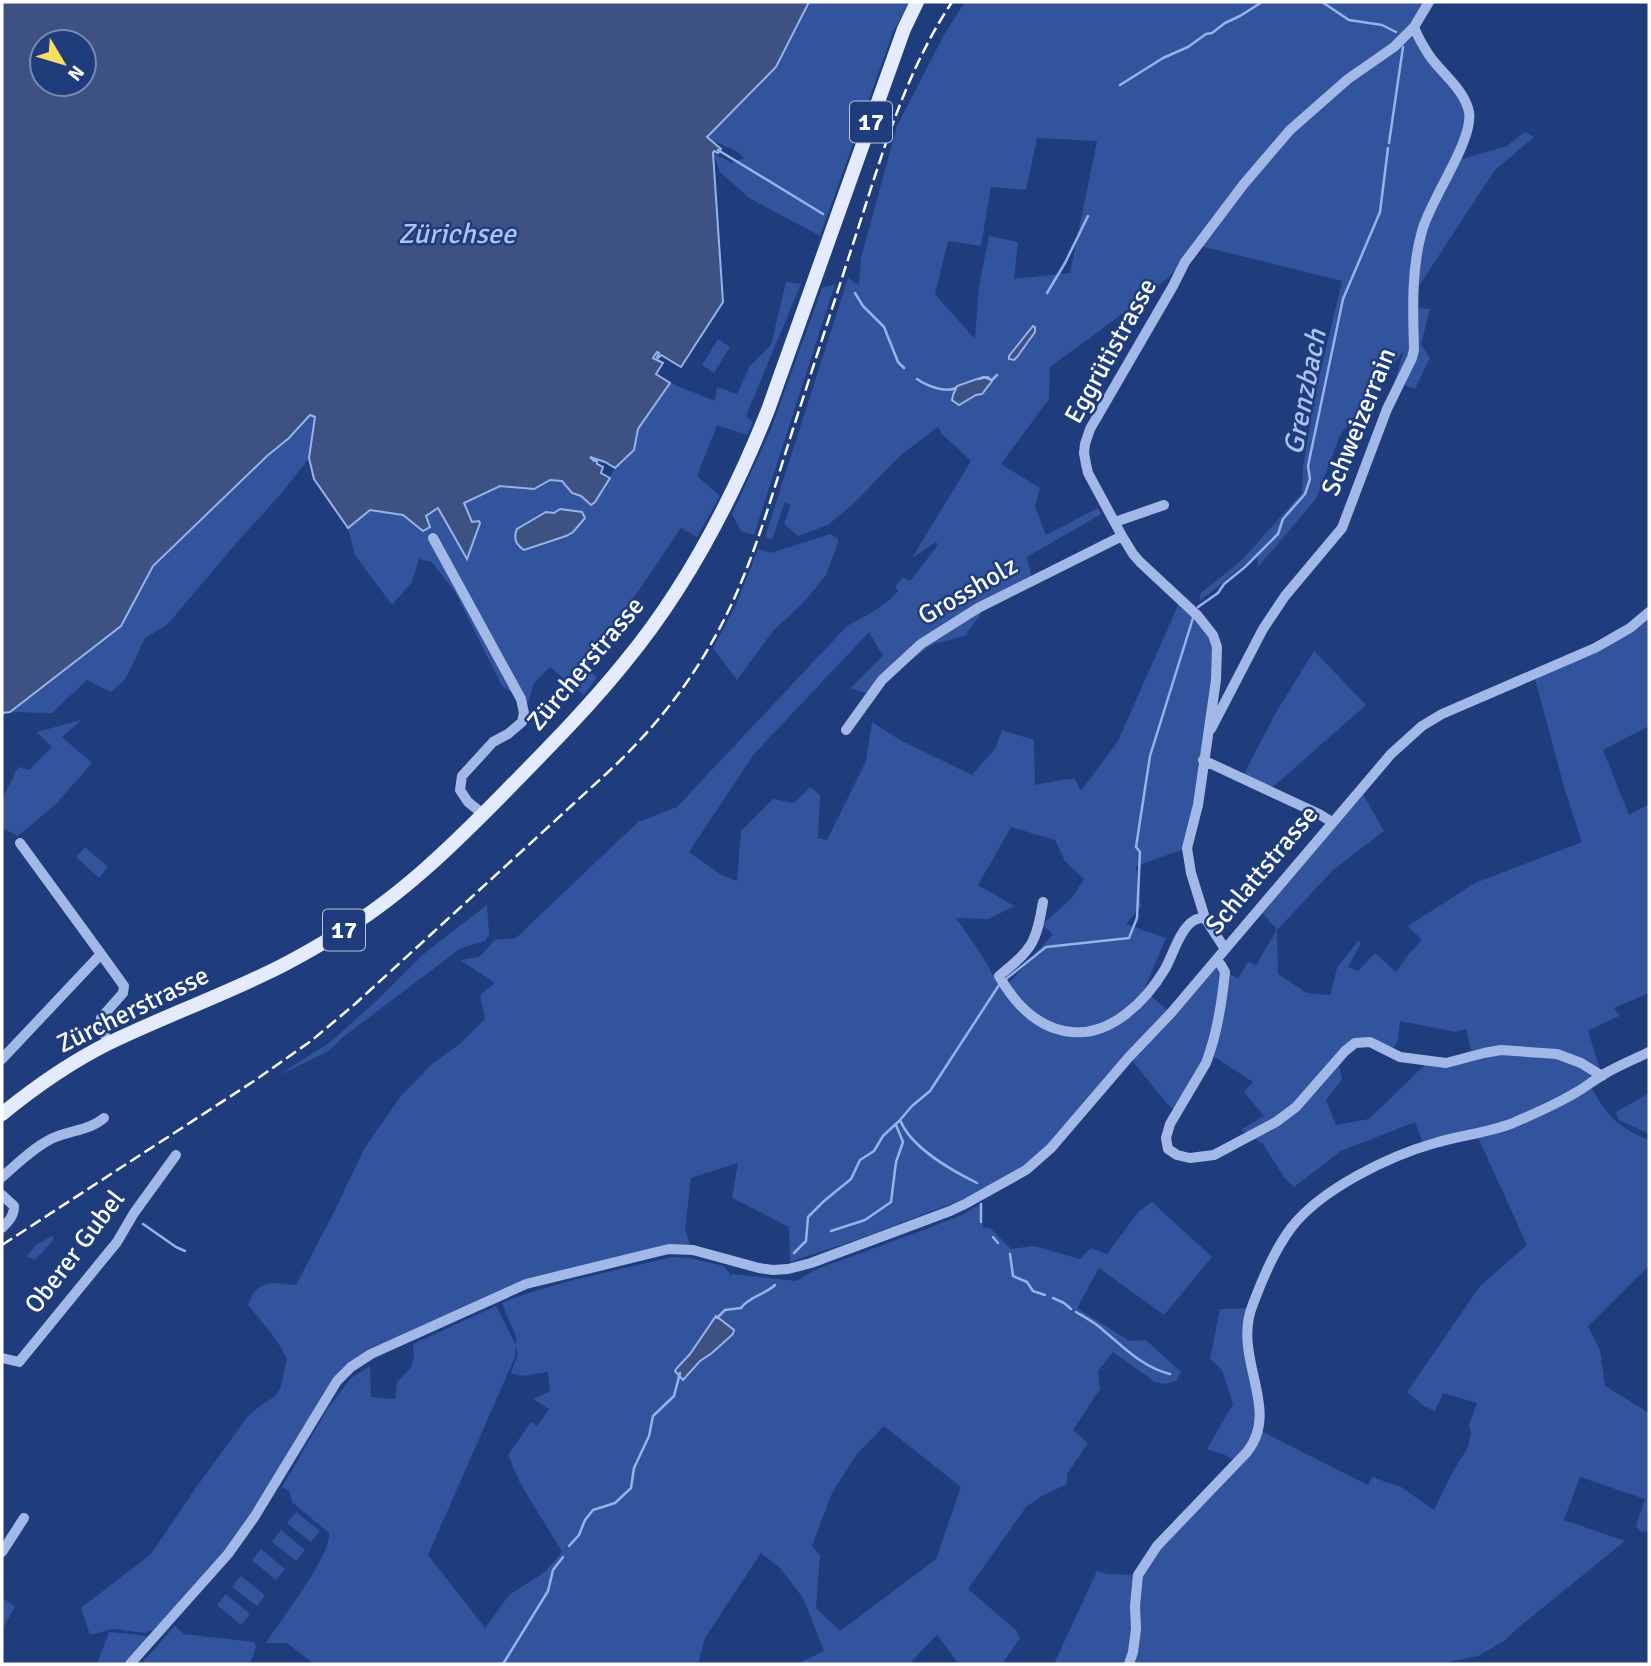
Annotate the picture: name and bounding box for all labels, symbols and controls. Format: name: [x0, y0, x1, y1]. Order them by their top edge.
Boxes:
north arrow: [28, 28, 98, 98]
text: N: [62, 60, 89, 85]
road number: 17: [850, 101, 892, 142]
water label: Zürichsee: [398, 217, 518, 251]
street label: Eggrütistrasse: [1058, 273, 1164, 429]
water label: Grenzbach: [1276, 326, 1334, 458]
street label: Schweizerrain: [1315, 343, 1403, 501]
street label: Grossholz: [913, 550, 1023, 632]
street label: Zürcherstrasse: [521, 591, 651, 737]
street label: Schlattstrasse: [1199, 799, 1325, 941]
road number: 17: [323, 910, 365, 950]
street label: Zürcherstrasse: [52, 959, 214, 1061]
street label: Oberer Gubel: [18, 1184, 132, 1320]

